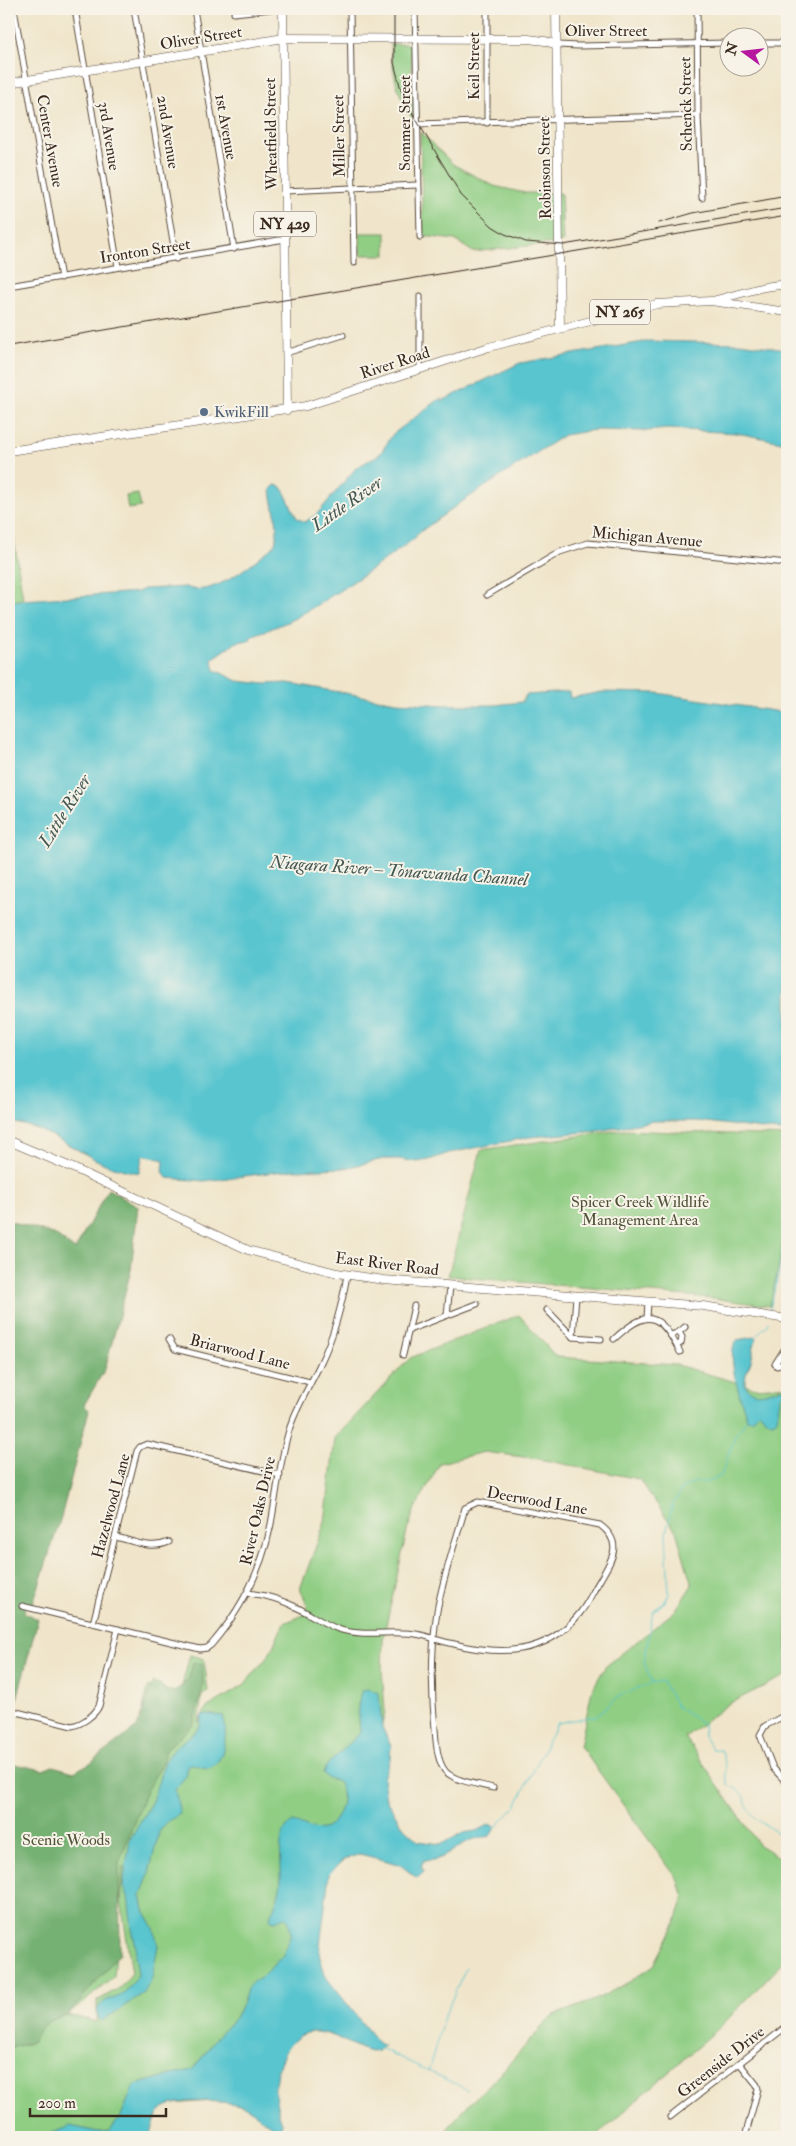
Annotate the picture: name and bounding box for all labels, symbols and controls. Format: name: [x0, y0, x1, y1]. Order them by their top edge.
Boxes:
street label: Oliver Street: [565, 21, 647, 41]
street label: Oliver Street: [159, 22, 243, 54]
north arrow: [718, 28, 768, 78]
street label: Keil Street: [464, 32, 484, 100]
text: N: [722, 40, 742, 58]
street label: Schenck Street: [675, 56, 697, 152]
street label: Sommer Street: [395, 75, 415, 171]
street label: Wheatfield Street: [260, 78, 282, 191]
street label: Center Avenue: [32, 93, 68, 189]
street label: 1st Avenue: [210, 93, 242, 162]
street label: 2nd Avenue: [152, 94, 184, 170]
street label: Miller Street: [328, 95, 350, 177]
street label: 3rd Avenue: [94, 100, 124, 172]
street label: Robinson Street: [534, 116, 556, 220]
road number: NY 429: [254, 212, 316, 236]
street label: Ironton Street: [98, 234, 192, 268]
road number: NY 265: [590, 300, 650, 324]
street label: River Road: [358, 342, 432, 384]
place label: KwikFill: [214, 402, 269, 422]
marker: KwikFill: [198, 406, 210, 418]
water label: Little River: [306, 470, 388, 537]
street label: Michigan Avenue: [591, 522, 704, 552]
water label: Little River: [33, 769, 97, 853]
water label: Niagara River – Tonawanda Channel: [268, 850, 530, 892]
park label: Spicer Creek Wildlife Management Area: [571, 1192, 709, 1230]
street label: East River Road: [334, 1248, 440, 1280]
street label: Briarwood Lane: [188, 1330, 293, 1374]
street label: Hazelwood Lane: [87, 1451, 135, 1561]
street label: River Oaks Drive: [236, 1454, 280, 1567]
street label: Deerwood Lane: [485, 1482, 589, 1520]
park label: Scenic Woods: [22, 1830, 110, 1850]
street label: Greenside Drive: [673, 2022, 769, 2102]
scale bar: [30, 2086, 166, 2118]
text: 200 m: [38, 2094, 76, 2113]

